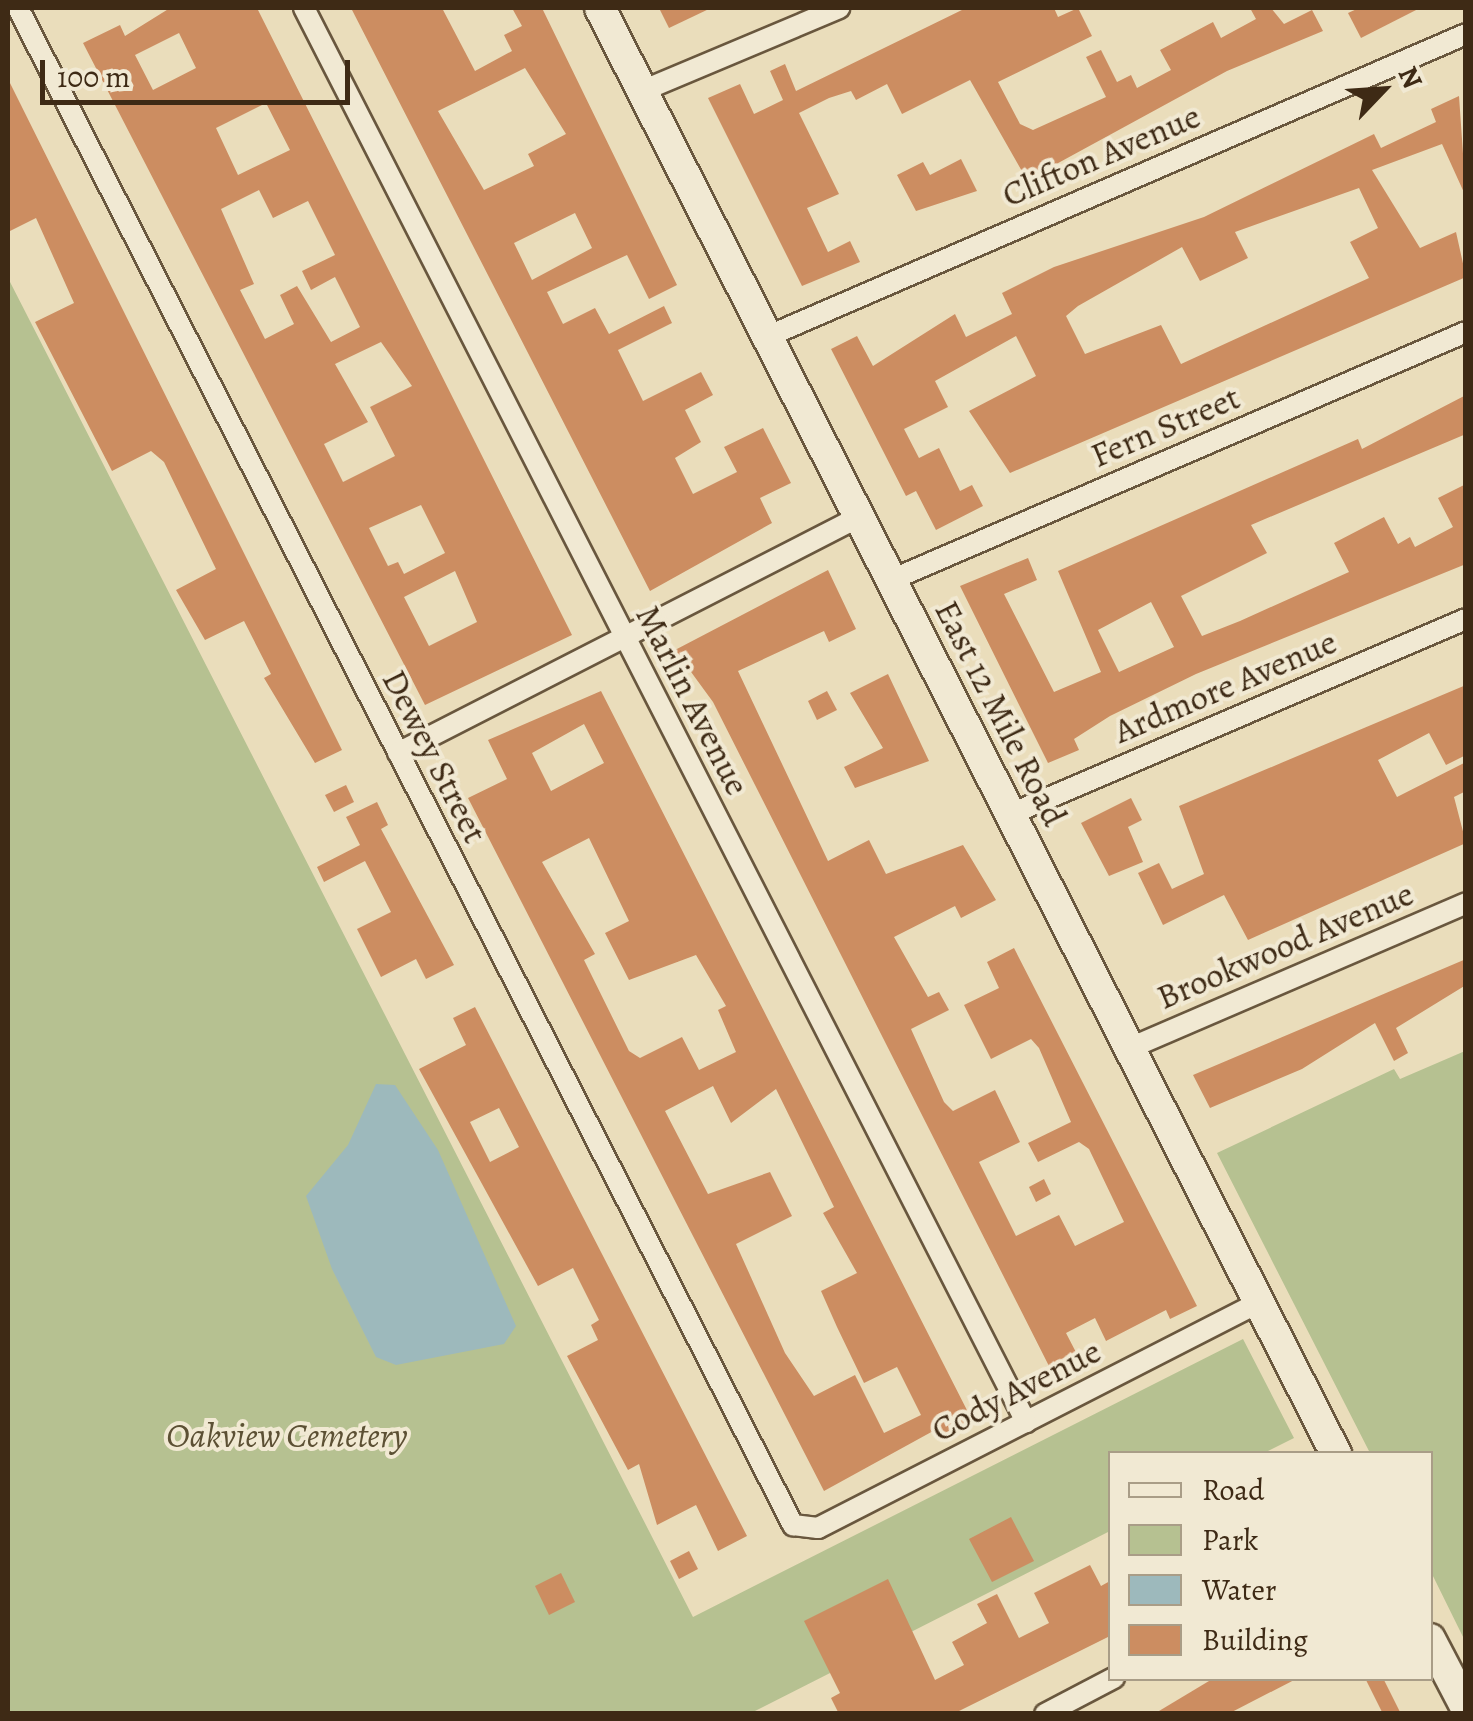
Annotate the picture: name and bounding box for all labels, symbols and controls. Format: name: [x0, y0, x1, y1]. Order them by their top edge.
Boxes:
scale bar: [45, 40, 355, 102]
north arrow: [1333, 40, 1433, 140]
text: 100 m: [57, 57, 130, 97]
text: N: [1389, 60, 1432, 95]
street label: Clifton Avenue: [996, 94, 1206, 216]
street label: Fern Street: [1084, 376, 1246, 476]
street label: East 12 Mile Road: [926, 593, 1076, 833]
street label: Marlin Avenue: [627, 598, 759, 802]
street label: Ardmore Avenue: [1107, 620, 1343, 752]
street label: Dewey Street: [373, 662, 497, 850]
street label: Brookwood Avenue: [1150, 872, 1420, 1018]
street label: Cody Avenue: [924, 1329, 1108, 1451]
park label: Oakview Cemetery: [166, 1414, 408, 1456]
legend: [1108, 1451, 1433, 1681]
text: Road: [1202, 1470, 1264, 1510]
text: Park: [1202, 1520, 1258, 1560]
text: Water: [1202, 1570, 1276, 1610]
text: Building: [1202, 1620, 1308, 1660]

